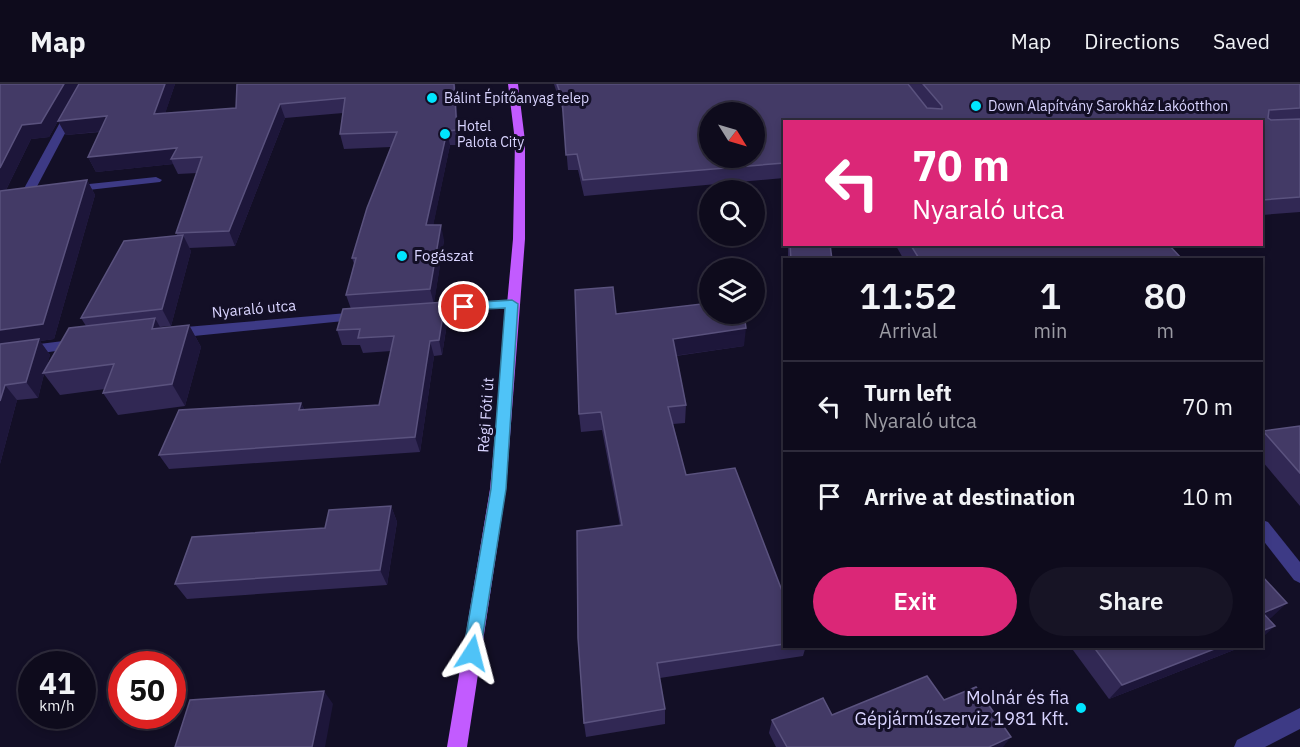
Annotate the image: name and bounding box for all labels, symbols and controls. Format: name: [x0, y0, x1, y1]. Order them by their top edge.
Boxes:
text: Map: [30, 23, 86, 60]
text: Map: [1011, 27, 1051, 55]
text: Directions: [1084, 27, 1180, 55]
text: Saved: [1213, 27, 1270, 55]
place label: Bálint Építőanyag telep: [444, 88, 589, 107]
marker: Bálint Építőanyag telep: [425, 91, 439, 105]
place label: Down Alapítvány Sarokház Lakóotthon: [988, 97, 1228, 115]
marker: Down Alapítvány Sarokház Lakóotthon: [969, 99, 983, 113]
north arrow: [699, 102, 765, 168]
map controls: [699, 102, 765, 324]
place label: Hotel Palota City: [457, 117, 524, 151]
marker: Hotel Palota City: [438, 127, 452, 141]
text: 70 m: [912, 138, 1010, 193]
icon: left: [813, 144, 891, 222]
button: search: [699, 180, 765, 246]
text: Nyaraló utca: [912, 191, 1064, 226]
place label: Fogászat: [414, 246, 474, 265]
marker: Fogászat: [395, 249, 409, 263]
button: layers: [699, 258, 765, 324]
text: 11:52: [859, 272, 957, 319]
text: 1: [1040, 272, 1061, 319]
text: 80: [1144, 272, 1187, 319]
pin: [438, 281, 489, 332]
icon: arrive: [447, 290, 480, 323]
street label: Nyaraló utca: [211, 295, 297, 322]
text: Arrival: [879, 317, 937, 344]
text: min: [1033, 317, 1067, 344]
text: m: [1156, 317, 1174, 344]
street label: Régi Fóti út: [473, 377, 498, 453]
text: Turn left: [864, 378, 952, 407]
icon: left: [813, 390, 846, 423]
text: 70 m: [1182, 392, 1233, 421]
text: Nyaraló utca: [864, 407, 977, 434]
icon: arrive: [813, 480, 846, 513]
text: Arrive at destination: [864, 482, 1075, 511]
text: 10 m: [1182, 482, 1233, 511]
button: Exit: [813, 567, 1017, 636]
button: Share: [1029, 567, 1233, 636]
position arrow: [440, 621, 504, 685]
speed limit sign: 50: [108, 651, 186, 729]
text: 41: [39, 663, 75, 702]
place label: Molnár és fia Gépjárműszerviz 1981 Kft.: [855, 686, 1069, 730]
text: km/h: [39, 696, 75, 715]
marker: Molnár és fia Gépjárműszerviz 1981 Kft.: [1074, 701, 1088, 715]

